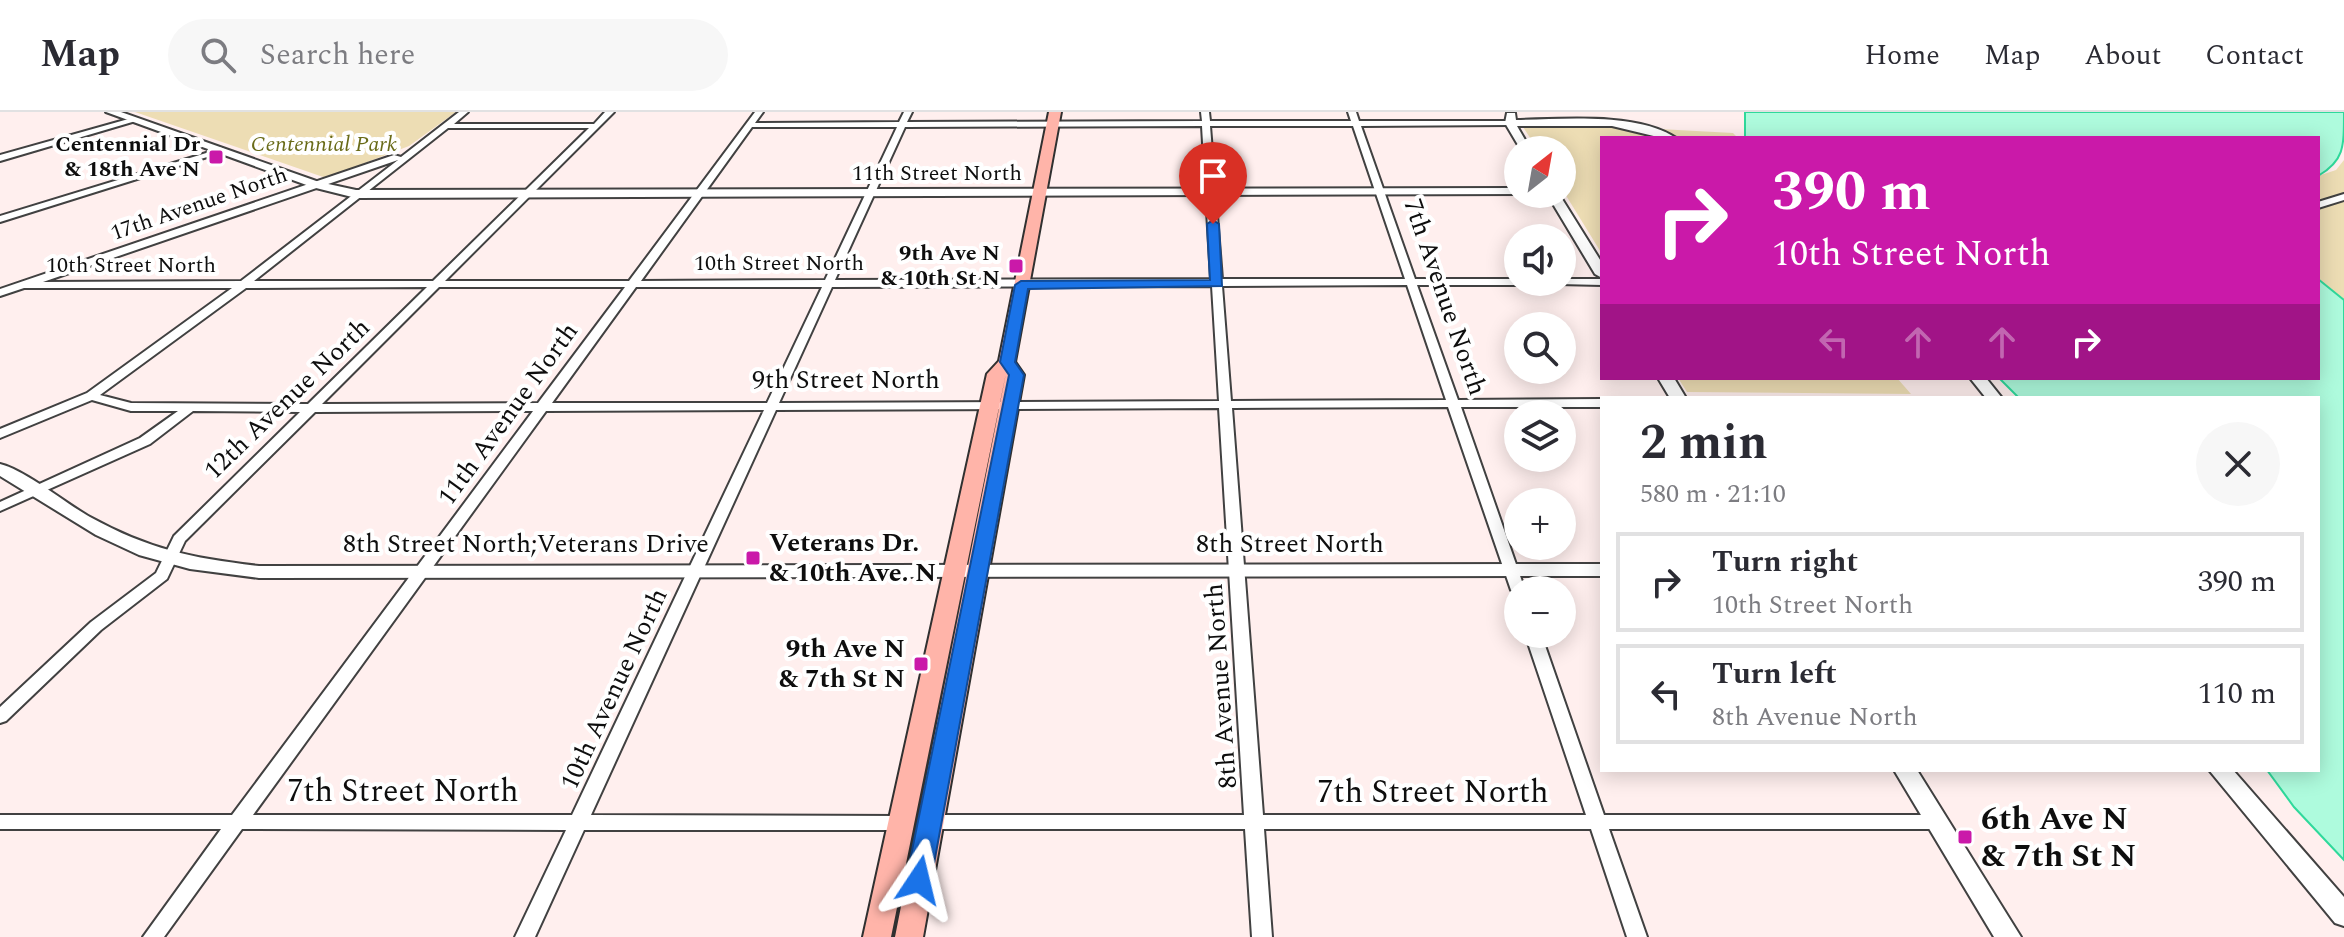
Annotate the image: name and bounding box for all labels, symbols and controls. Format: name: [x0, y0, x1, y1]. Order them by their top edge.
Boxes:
search box: [168, 19, 728, 91]
text: Map: [40, 26, 120, 84]
text: Search here: [260, 32, 415, 78]
icon: search: [196, 33, 240, 77]
text: Home: [1864, 34, 1940, 77]
text: Map: [1984, 34, 2040, 77]
text: About: [2084, 34, 2161, 77]
text: Contact: [2205, 34, 2304, 77]
place label: Centennial Dr & 18th Ave N: [55, 128, 201, 186]
park label: Centennial Park: [251, 128, 397, 161]
north arrow: [1504, 136, 1576, 208]
map controls: [1504, 136, 1576, 648]
pin: [1179, 142, 1247, 224]
marker: Centennial Dr & 18th Ave N: [207, 148, 225, 166]
text: 390 m: [1772, 150, 1931, 235]
icon: arrive: [1191, 154, 1235, 198]
street label: 11th Street North: [852, 157, 1022, 190]
street label: 17th Avenue North: [106, 158, 292, 250]
icon: right: [1640, 168, 1744, 272]
street label: 7th Avenue North: [1393, 193, 1497, 401]
button: sound: [1504, 224, 1576, 296]
text: 10th Street North: [1772, 227, 2050, 282]
place label: 9th Ave N & 10th St N: [881, 237, 1000, 295]
street label: 10th Street North: [694, 247, 864, 280]
street label: 10th Street North: [46, 249, 216, 282]
marker: 9th Ave N & 10th St N: [1007, 257, 1025, 275]
street label: 12th Avenue North: [194, 309, 380, 489]
button: search: [1504, 312, 1576, 384]
street label: 11th Avenue North: [428, 314, 588, 514]
icon: left: [1812, 320, 1856, 364]
icon: ahead: [1896, 320, 1940, 364]
icon: ahead: [1980, 320, 2024, 364]
icon: right: [2064, 320, 2108, 364]
street label: 9th Street North: [752, 360, 940, 400]
button: layers: [1504, 400, 1576, 472]
text: 2 min: [1640, 407, 1768, 480]
button: close: [2196, 422, 2280, 506]
text: 580 m · 21:10: [1640, 474, 1786, 514]
button: +: [1504, 488, 1576, 560]
place label: Veterans Dr. & 10th Ave. N: [769, 523, 936, 593]
street label: 8th Street North;Veterans Drive: [343, 524, 709, 564]
street label: 8th Street North: [1196, 524, 1384, 564]
text: Turn right: [1712, 539, 1858, 585]
marker: Veterans Dr. & 10th Ave. N: [744, 549, 762, 567]
text: 390 m: [2198, 559, 2276, 605]
icon: right: [1644, 560, 1688, 604]
button: −: [1504, 576, 1576, 648]
street label: 10th Avenue North: [550, 581, 678, 797]
street label: 8th Avenue North: [1194, 582, 1248, 790]
text: 10th Street North: [1712, 585, 1913, 625]
place label: 9th Ave N & 7th St N: [779, 629, 905, 699]
text: Turn left: [1712, 651, 1837, 697]
marker: 9th Ave N & 7th St N: [912, 655, 930, 673]
text: 110 m: [2198, 671, 2276, 717]
icon: left: [1644, 672, 1688, 716]
text: 8th Avenue North: [1712, 697, 1918, 737]
street label: 7th Street North: [287, 767, 519, 816]
street label: 7th Street North: [1317, 768, 1549, 817]
place label: 6th Ave N & 7th St N: [1981, 795, 2136, 881]
marker: 6th Ave N & 7th St N: [1956, 828, 1974, 846]
position arrow: [877, 838, 961, 922]

